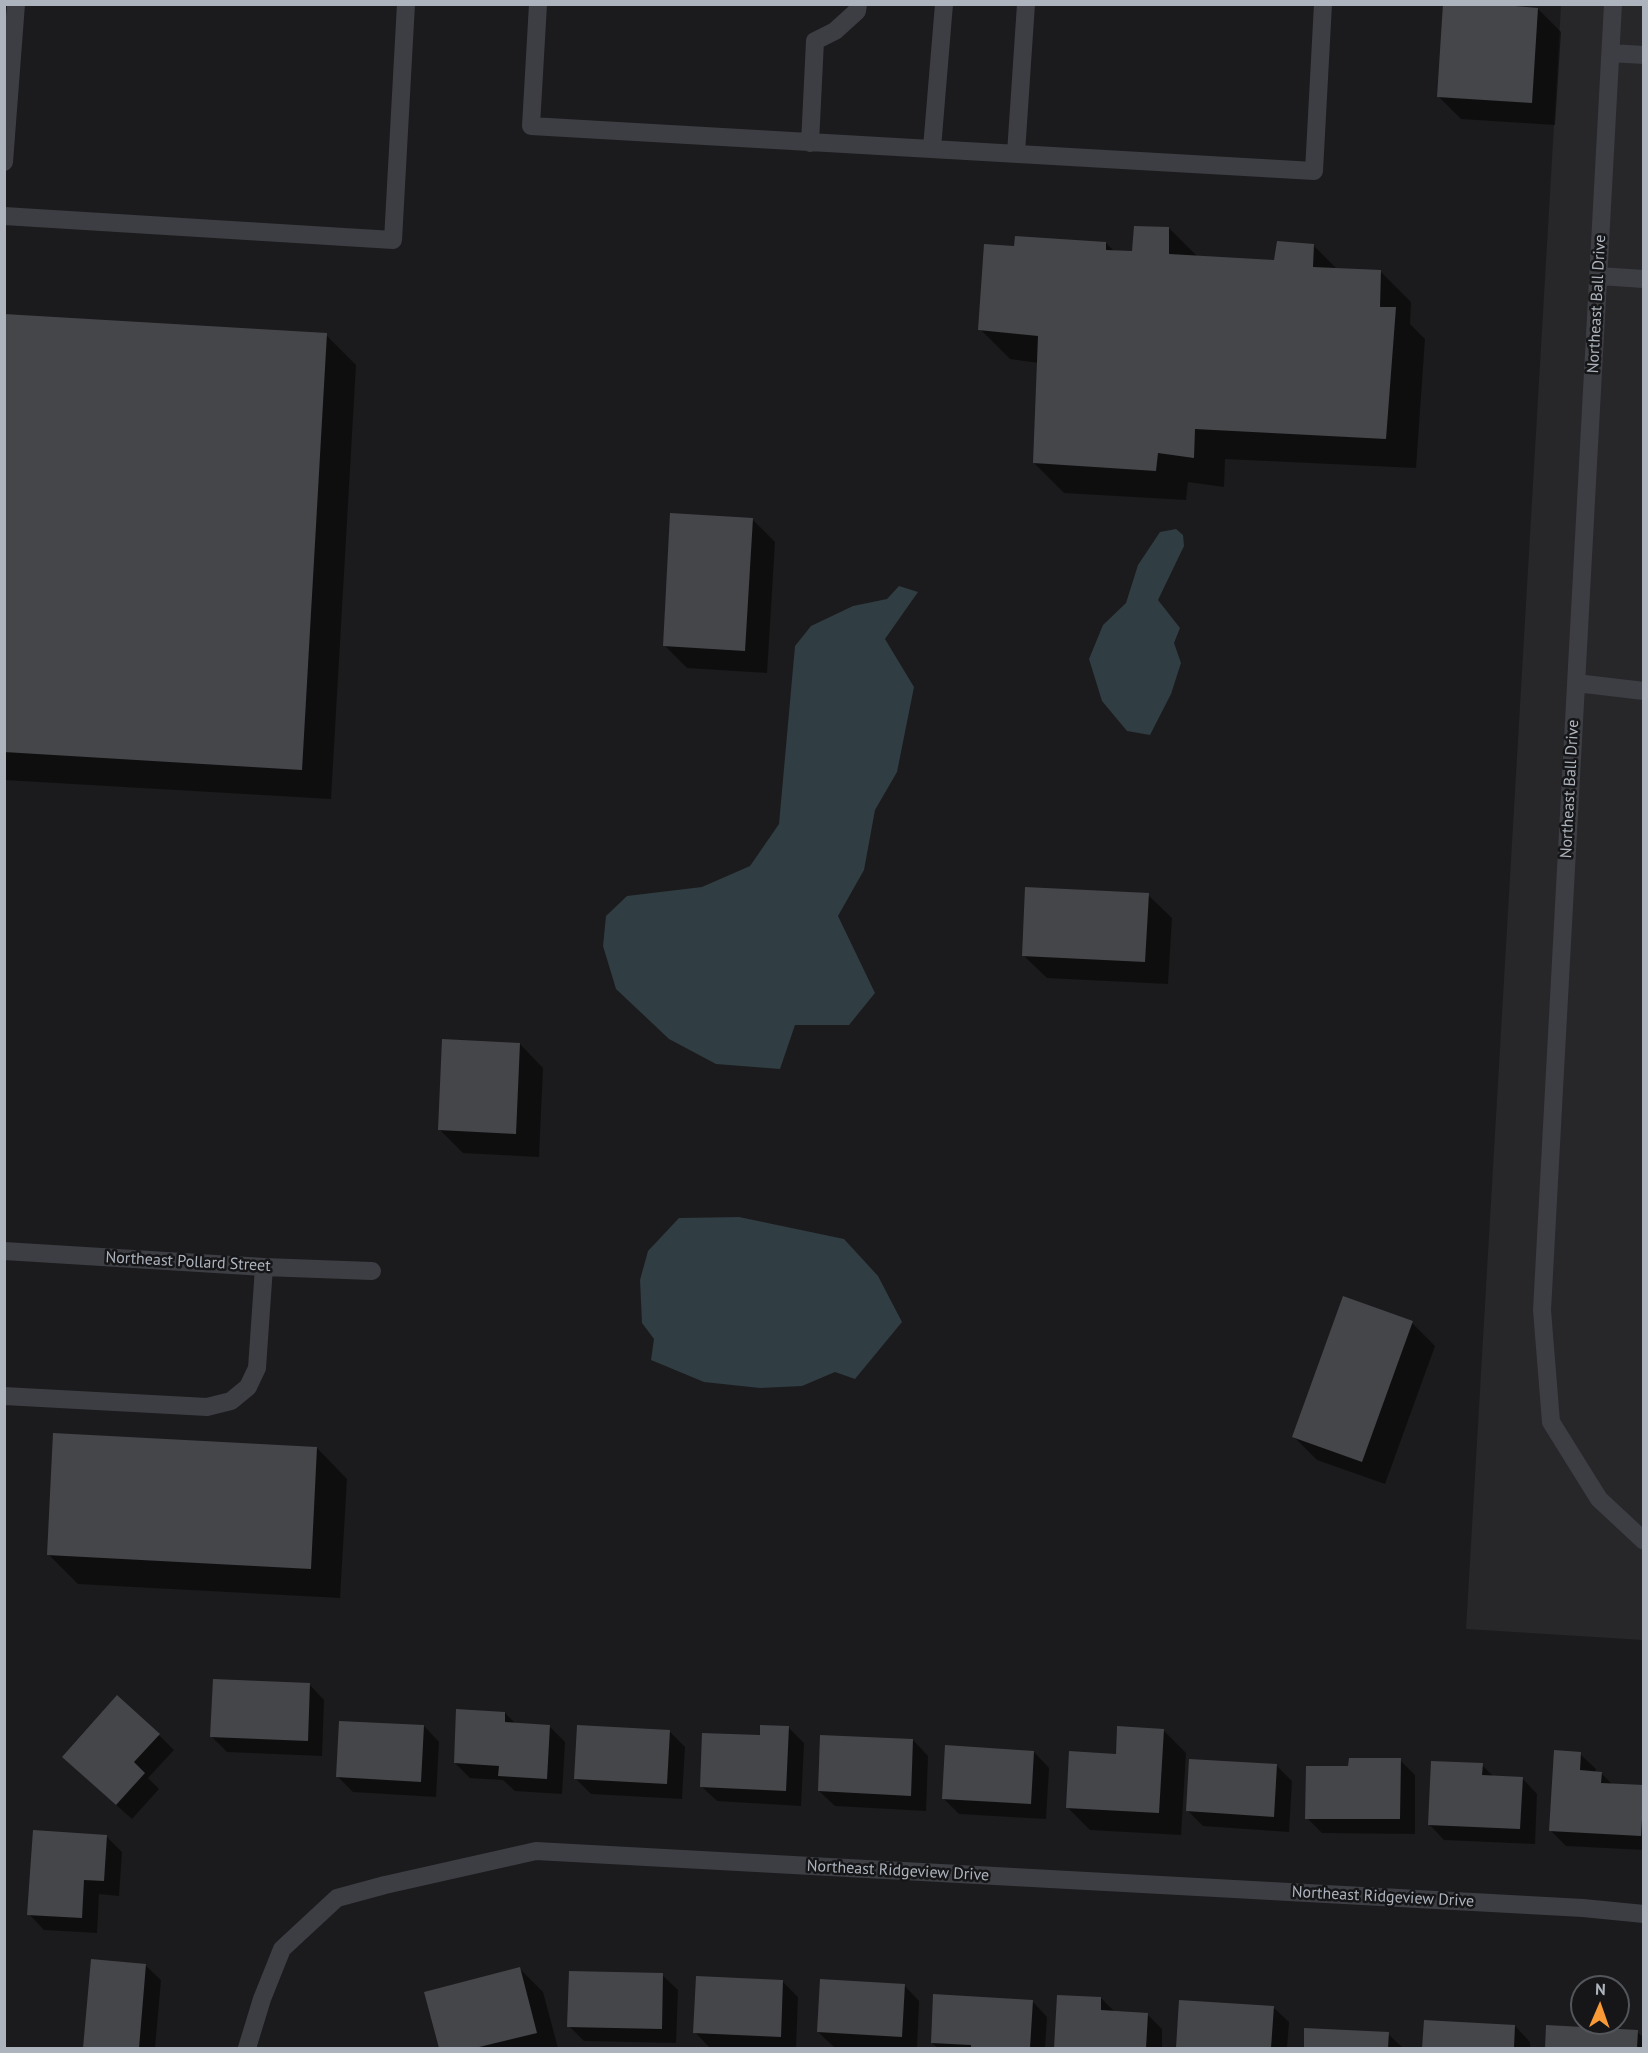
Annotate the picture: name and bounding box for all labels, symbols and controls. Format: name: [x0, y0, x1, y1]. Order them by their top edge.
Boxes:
street label: Northeast Ball Drive: [1584, 234, 1610, 374]
street label: Northeast Ball Drive: [1557, 719, 1583, 859]
street label: Northeast Pollard Street: [105, 1248, 271, 1276]
street label: Northeast Ridgeview Drive: [806, 1857, 990, 1885]
street label: Northeast Ridgeview Drive: [1291, 1883, 1475, 1911]
north arrow: [1570, 1975, 1630, 2035]
text: N: [1595, 1979, 1606, 1999]

